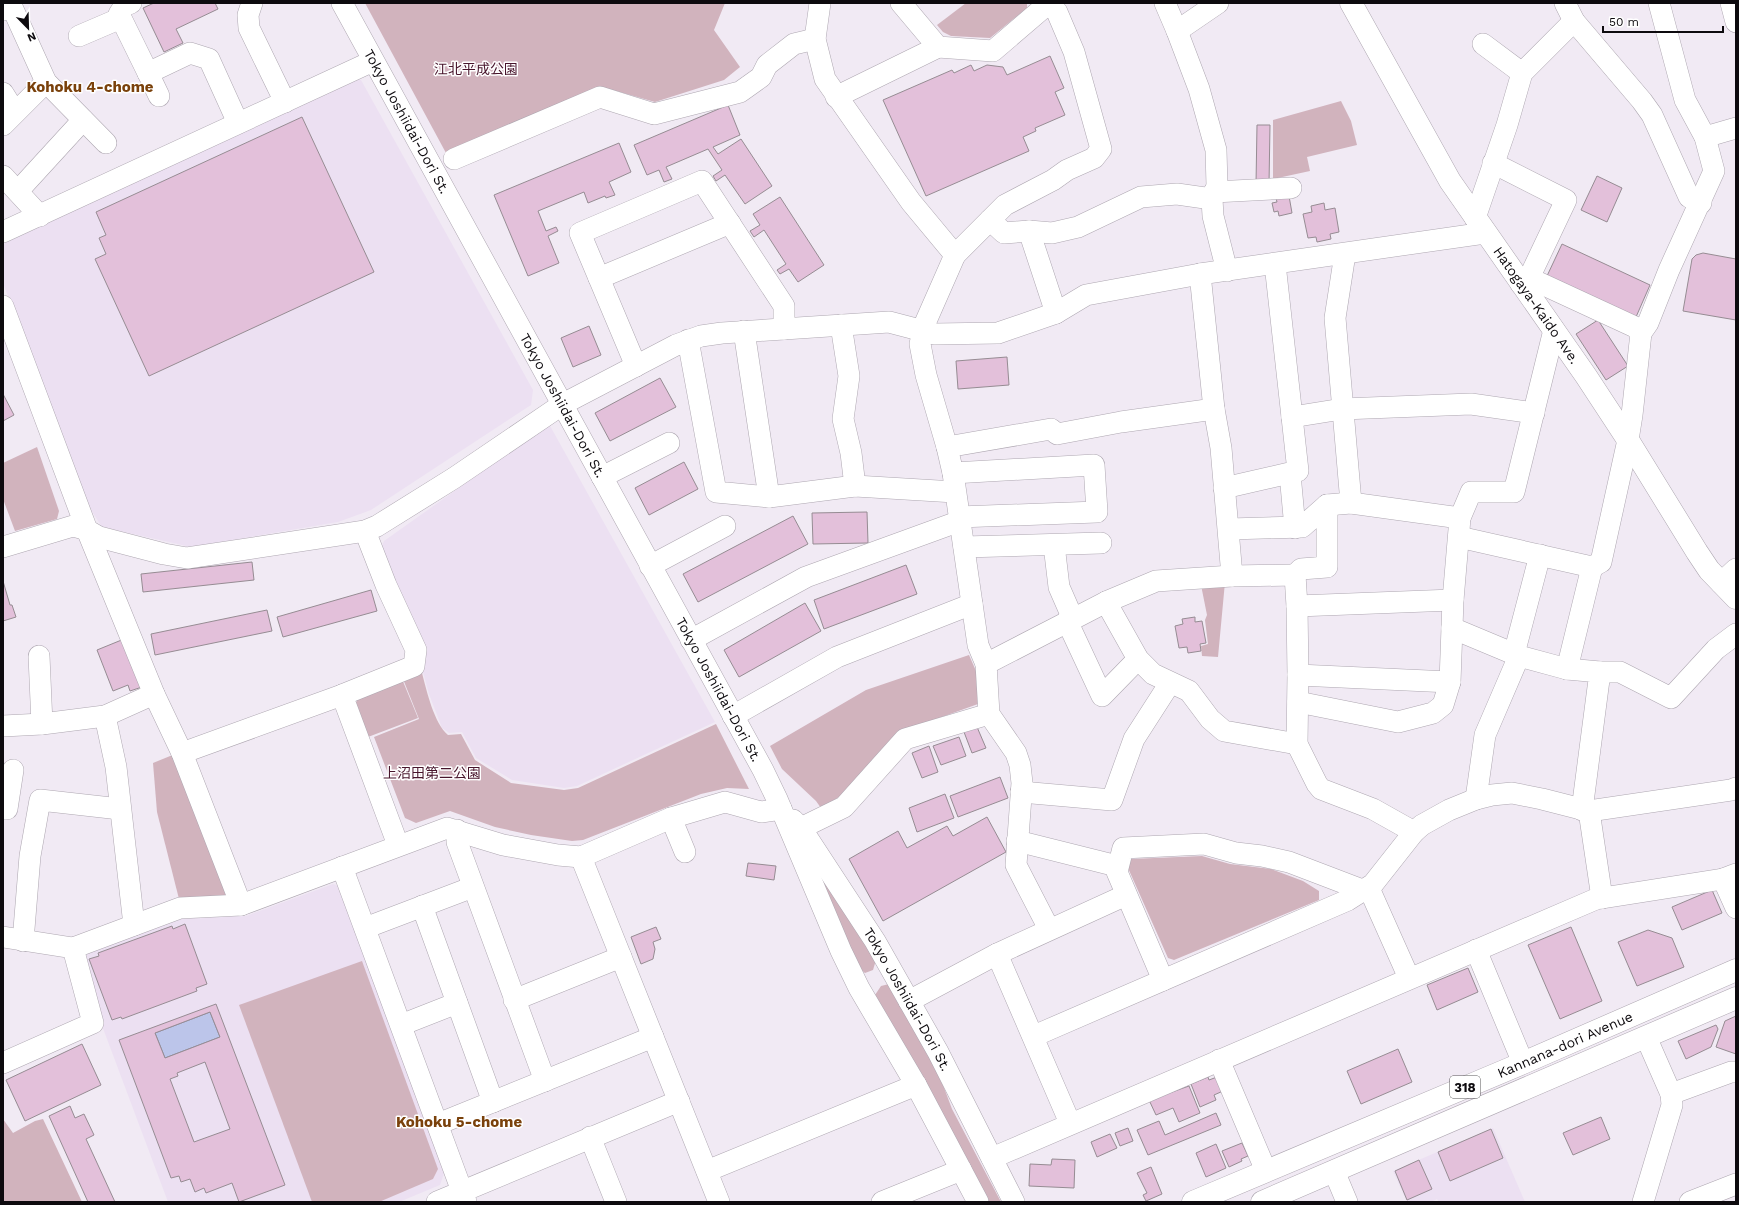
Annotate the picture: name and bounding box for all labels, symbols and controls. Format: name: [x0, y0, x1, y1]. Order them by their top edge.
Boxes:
north arrow: [8, 8, 48, 48]
scale bar: [1603, 8, 1723, 34]
text: 50 m: [1609, 15, 1639, 29]
text: N: [25, 29, 38, 44]
street label: Tokyo Joshiidai-Dori St.: [361, 46, 453, 196]
park label: 江北平成公園: [434, 61, 518, 77]
district label: Kohoku 4-chome: [26, 78, 154, 96]
street label: Hatogaya-Kaido Ave.: [1490, 244, 1583, 367]
street label: Tokyo Joshiidai-Dori St.: [517, 330, 609, 480]
street label: Tokyo Joshiidai-Dori St.: [673, 615, 765, 764]
park label: 上沼田第二公園: [383, 765, 481, 781]
street label: Tokyo Joshiidai-Dori St.: [860, 925, 954, 1073]
street label: Kannana-dori Avenue: [1495, 1008, 1635, 1081]
road number: 318: [1450, 1076, 1480, 1098]
district label: Kohoku 5-chome: [396, 1113, 522, 1131]

